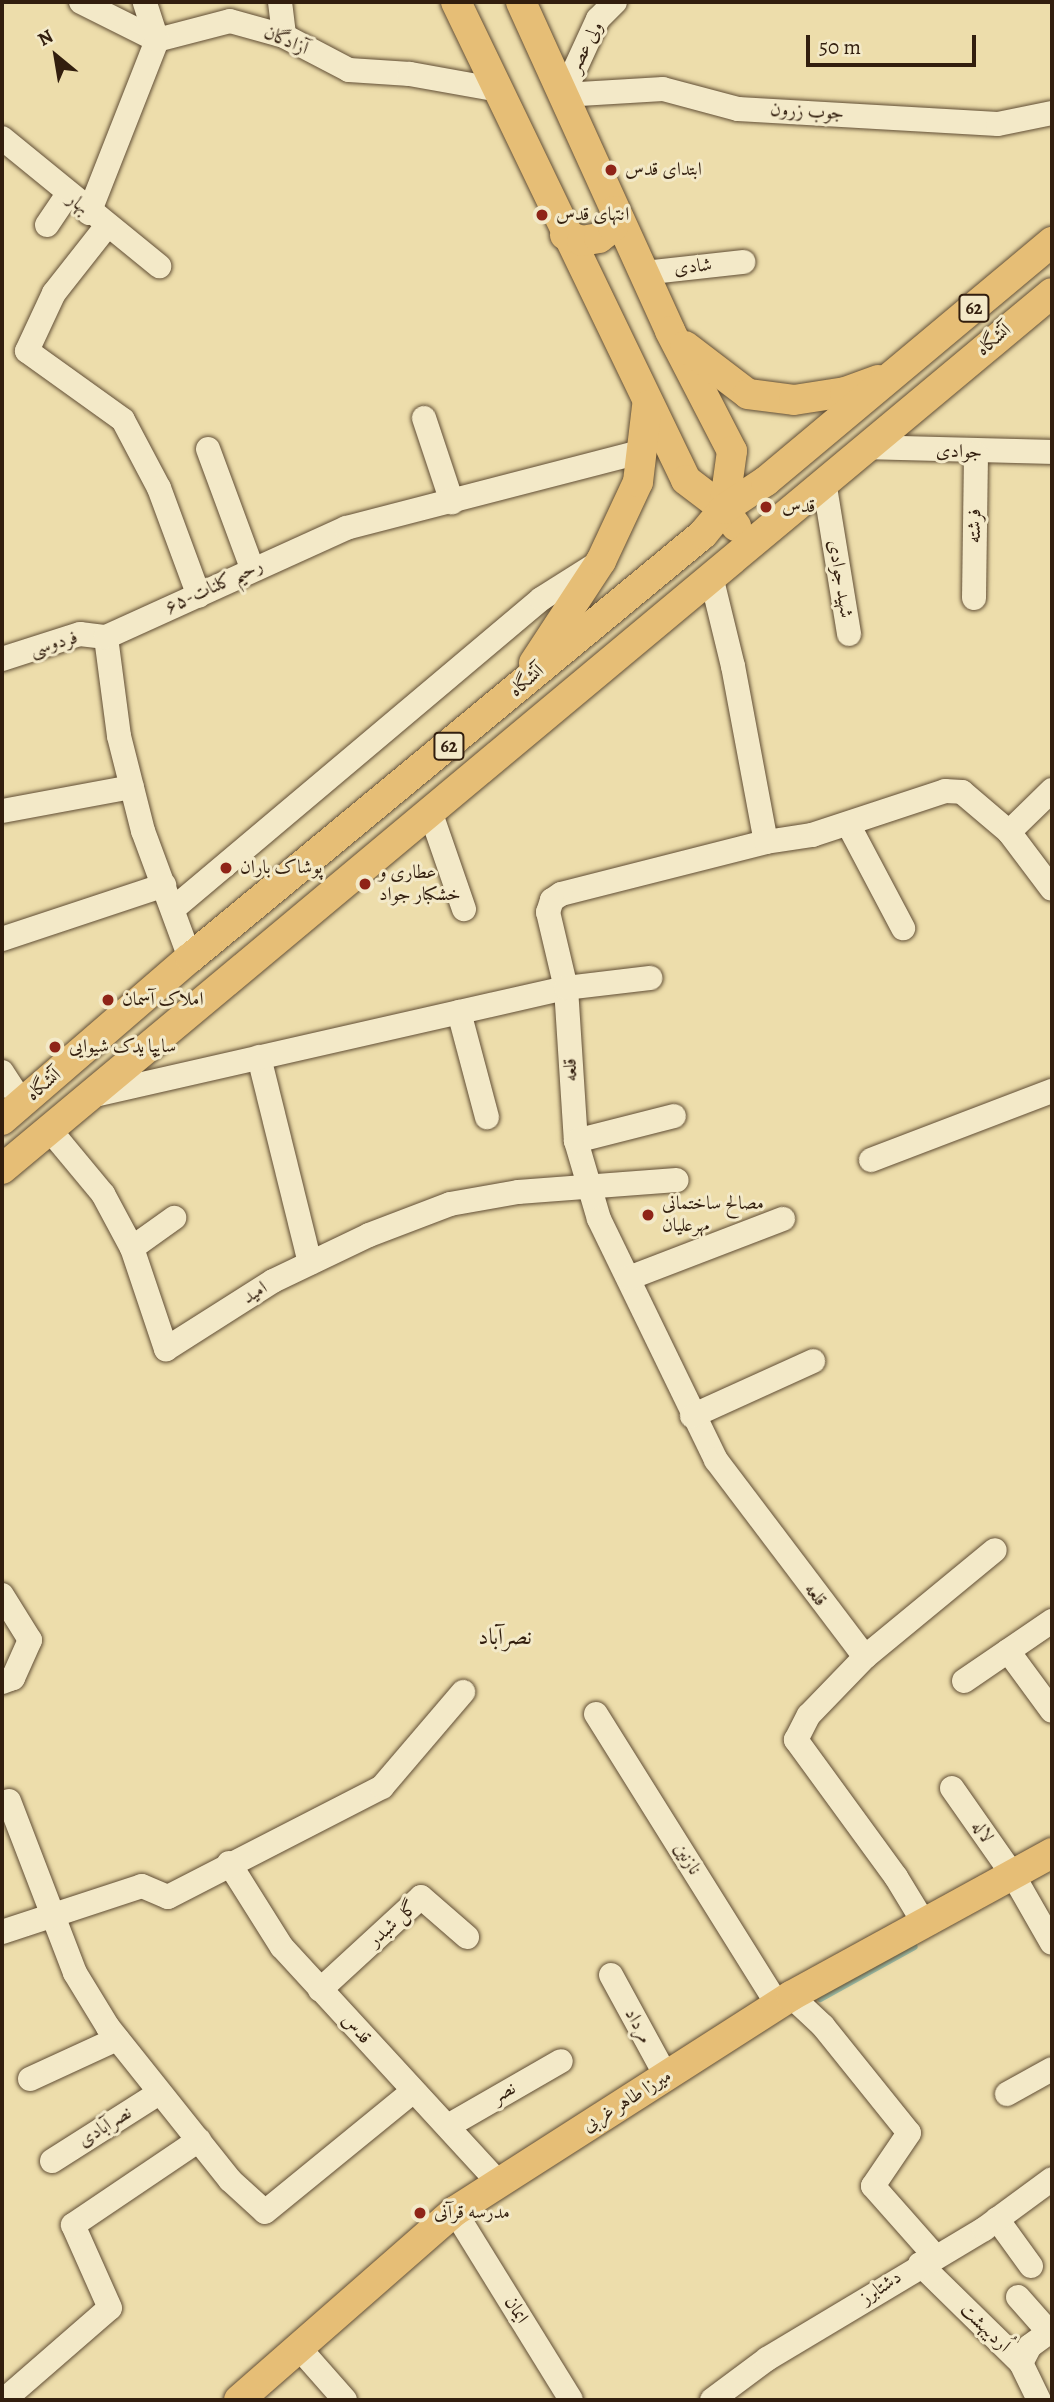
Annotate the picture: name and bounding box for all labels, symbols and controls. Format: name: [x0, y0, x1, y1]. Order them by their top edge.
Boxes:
street label: ولی عصر: [564, 18, 608, 76]
north arrow: [21, 21, 91, 91]
street label: آزادگان: [260, 21, 312, 61]
scale bar: [809, 21, 979, 65]
text: N: [33, 23, 58, 53]
text: 50 m: [819, 33, 861, 61]
street label: جوب زرون: [769, 99, 845, 125]
place label: ابتدای قدس: [625, 159, 702, 181]
marker: ابتدای قدس: [603, 162, 619, 178]
street label: بهار: [62, 188, 94, 220]
place label: انتهای قدس: [556, 204, 629, 226]
marker: انتهای قدس: [534, 207, 550, 223]
street label: شادی: [673, 254, 713, 280]
road number: 62: [958, 294, 990, 322]
street label: آتشگاه: [972, 319, 1016, 361]
street label: جوادی: [936, 440, 982, 464]
place label: قدس: [782, 496, 815, 518]
marker: قدس: [756, 497, 776, 517]
street label: فرشته: [963, 508, 987, 544]
street label: شهید جوادی: [823, 538, 857, 620]
street label: ۶۵-رحیم کلنات: [161, 554, 267, 620]
street label: فردوسی: [27, 626, 81, 662]
street label: آتشگاه: [505, 660, 549, 702]
road number: 62: [433, 732, 465, 760]
place label: پوشاک باران: [240, 857, 322, 879]
marker: پوشاک باران: [218, 860, 234, 876]
place label: عطاری و خشکبار جواد: [379, 862, 461, 906]
marker: عطاری و خشکبار جواد: [357, 876, 373, 892]
place label: املاک آسمان: [122, 989, 204, 1011]
marker: املاک آسمان: [100, 992, 116, 1008]
place label: سایپا یدک شیوایی: [69, 1036, 176, 1058]
marker: سایپا یدک شیوایی: [47, 1039, 63, 1055]
street label: قلعه: [559, 1058, 583, 1082]
street label: آتشگاه: [22, 1064, 66, 1106]
place label: مصالح ساختمانی مهرعلیان: [662, 1193, 764, 1237]
marker: مصالح ساختمانی مهرعلیان: [640, 1207, 656, 1223]
street label: امید: [238, 1277, 272, 1309]
street label: قلعه: [799, 1579, 831, 1611]
district label: نصرآباد: [478, 1623, 532, 1651]
street label: لاله: [966, 1816, 998, 1848]
street label: نازنین: [668, 1839, 706, 1879]
street label: گل شبدر: [364, 1896, 422, 1952]
street label: مرداد: [619, 2004, 657, 2048]
street label: قدس: [336, 2009, 376, 2049]
street label: میرزا طاهر غربی: [578, 2065, 676, 2137]
street label: نصر: [488, 2077, 520, 2109]
street label: نصرآبادی: [74, 2102, 136, 2152]
place label: مدرسه قرآنی: [434, 2202, 510, 2224]
marker: مدرسه قرآنی: [412, 2205, 428, 2221]
street label: دشتابرز: [856, 2266, 906, 2310]
street label: ایمان: [499, 2292, 533, 2328]
street label: اُردیبهشت: [955, 2299, 1015, 2357]

